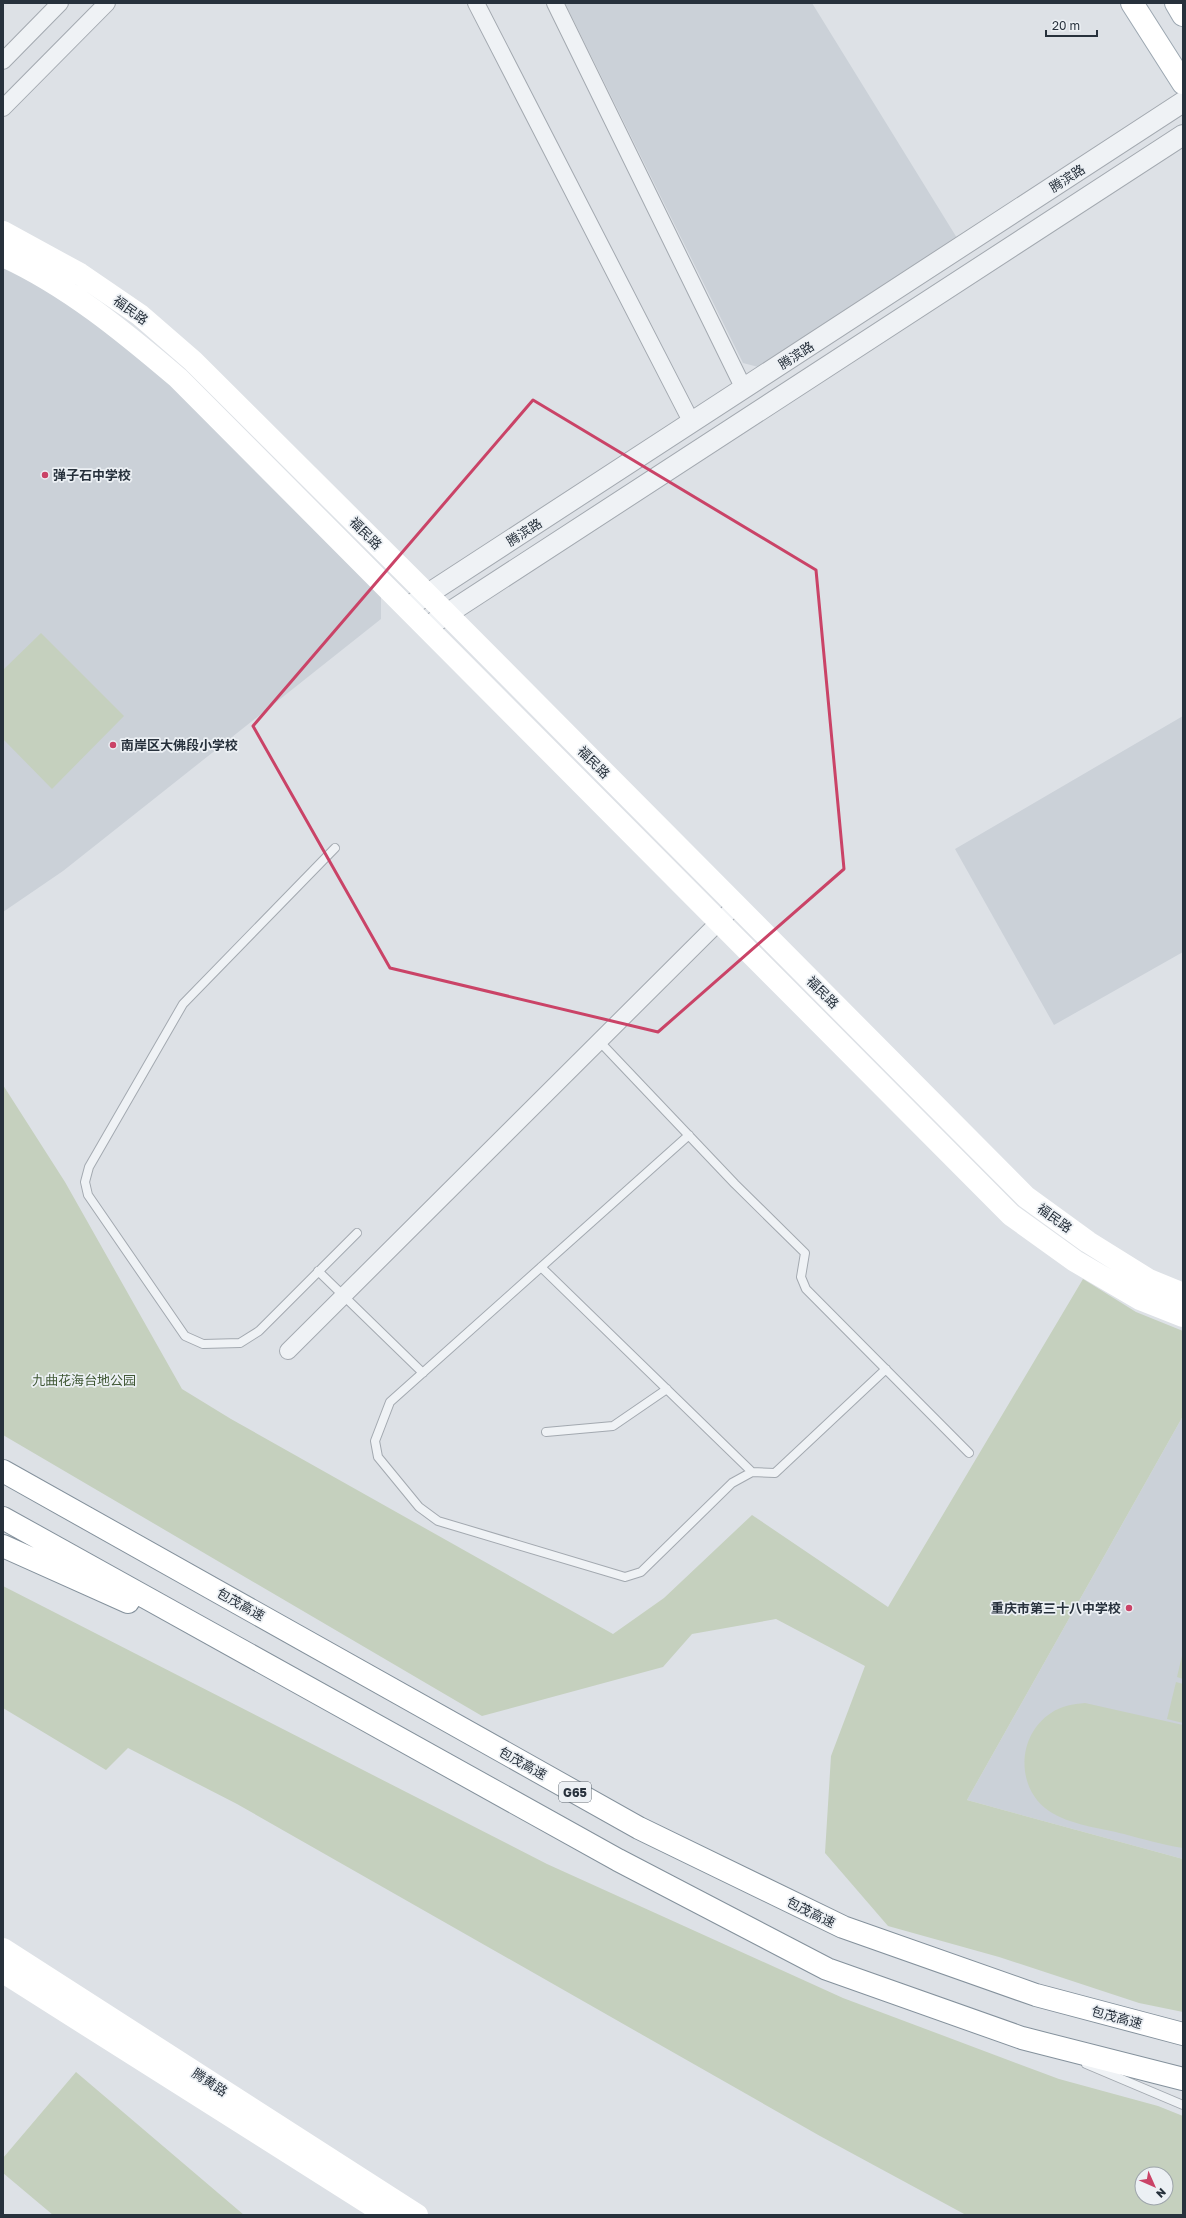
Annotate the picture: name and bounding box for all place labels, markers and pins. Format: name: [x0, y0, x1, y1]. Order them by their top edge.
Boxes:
place label: 弹子石中学校: [53, 467, 131, 483]
marker: 弹子石中学校: [40, 470, 50, 480]
place label: 南岸区大佛段小学校: [121, 737, 238, 753]
marker: 南岸区大佛段小学校: [108, 740, 118, 750]
place label: 重庆市第三十八中学校: [991, 1600, 1121, 1616]
marker: 重庆市第三十八中学校: [1124, 1603, 1134, 1613]

